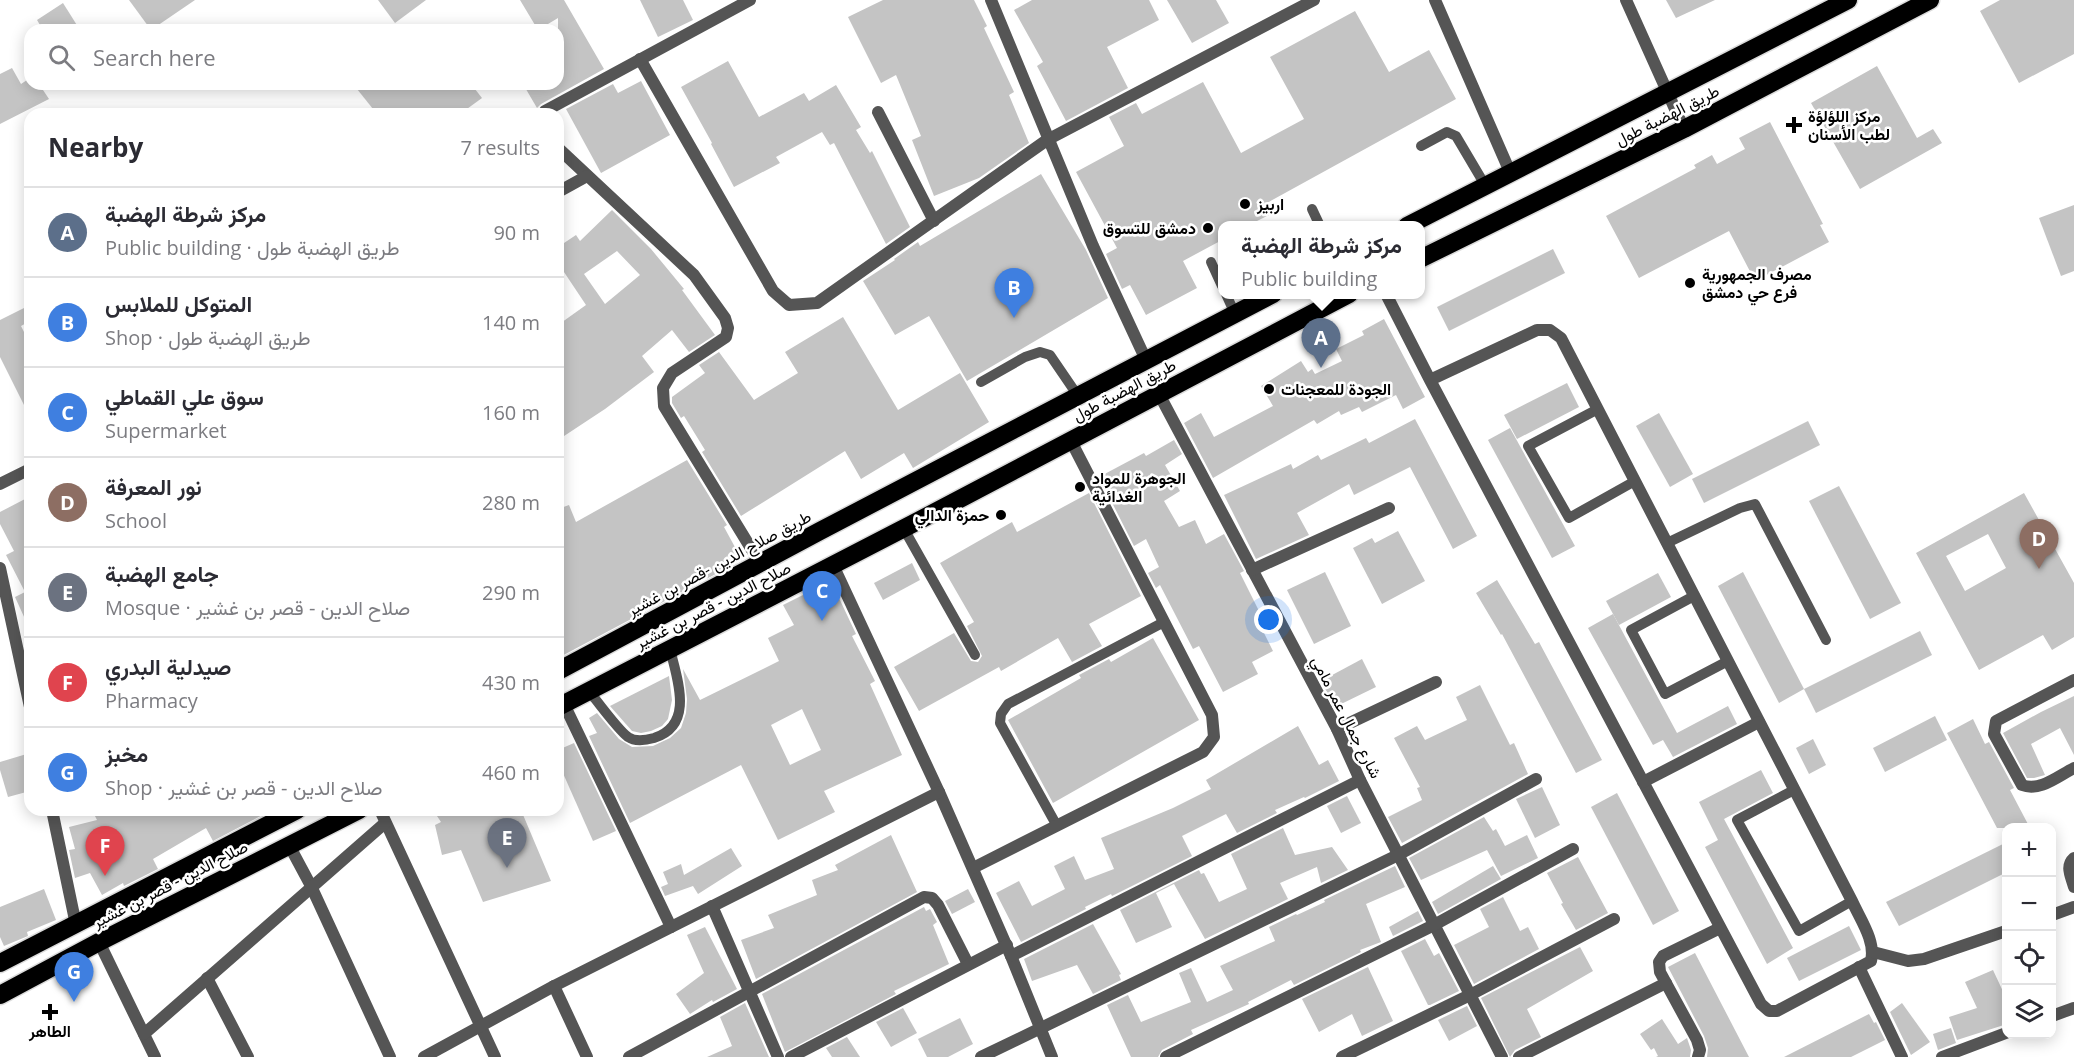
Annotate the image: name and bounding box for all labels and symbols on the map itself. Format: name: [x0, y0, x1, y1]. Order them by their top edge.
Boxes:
street label: طريق الهضبة طول: [1611, 79, 1723, 151]
place label: مركز اللؤلؤة لطب الأسنان: [1808, 105, 1890, 145]
marker: مركز اللؤلؤة لطب الأسنان: [1785, 116, 1803, 134]
place label: اربيز: [1256, 193, 1284, 215]
marker: اربيز: [1238, 197, 1252, 211]
place label: دمشق للتسوق: [1103, 217, 1196, 239]
marker: دمشق للتسوق: [1201, 221, 1215, 235]
place label: مصرف الجمهورية فرع حي دمشق: [1702, 263, 1812, 306]
pin: B: [994, 268, 1034, 318]
marker: مصرف الجمهورية فرع حي دمشق: [1683, 276, 1697, 290]
pin: A: [1302, 318, 1340, 368]
street label: طريق الهضبة طول: [1069, 354, 1179, 426]
place label: الجودة للمعجنات: [1281, 378, 1391, 400]
marker: الجودة للمعجنات: [1262, 382, 1276, 396]
place label: الجوهرة للمواد الغدائية: [1092, 467, 1186, 507]
marker: الجوهرة للمواد الغدائية: [1073, 480, 1087, 494]
place label: حمزة الدالي: [915, 504, 989, 529]
street label: طريق صلاح الدين -قصر بن غشير: [622, 505, 815, 622]
marker: حمزة الدالي: [994, 508, 1008, 522]
pin: D: [2020, 520, 2058, 569]
street label: صلاح الدين - قصر بن غشير: [631, 556, 795, 655]
pin: C: [802, 572, 842, 621]
your location: [1254, 605, 1283, 634]
street label: شارع جمال عمر مامي: [1304, 652, 1387, 783]
pin: E: [488, 818, 526, 868]
pin: F: [86, 826, 124, 876]
street label: صلاح الدين - قصر بن غشير: [88, 835, 252, 934]
pin: G: [54, 952, 94, 1002]
marker: الطاهر: [43, 1005, 57, 1019]
place label: الطاهر: [28, 1020, 71, 1042]

